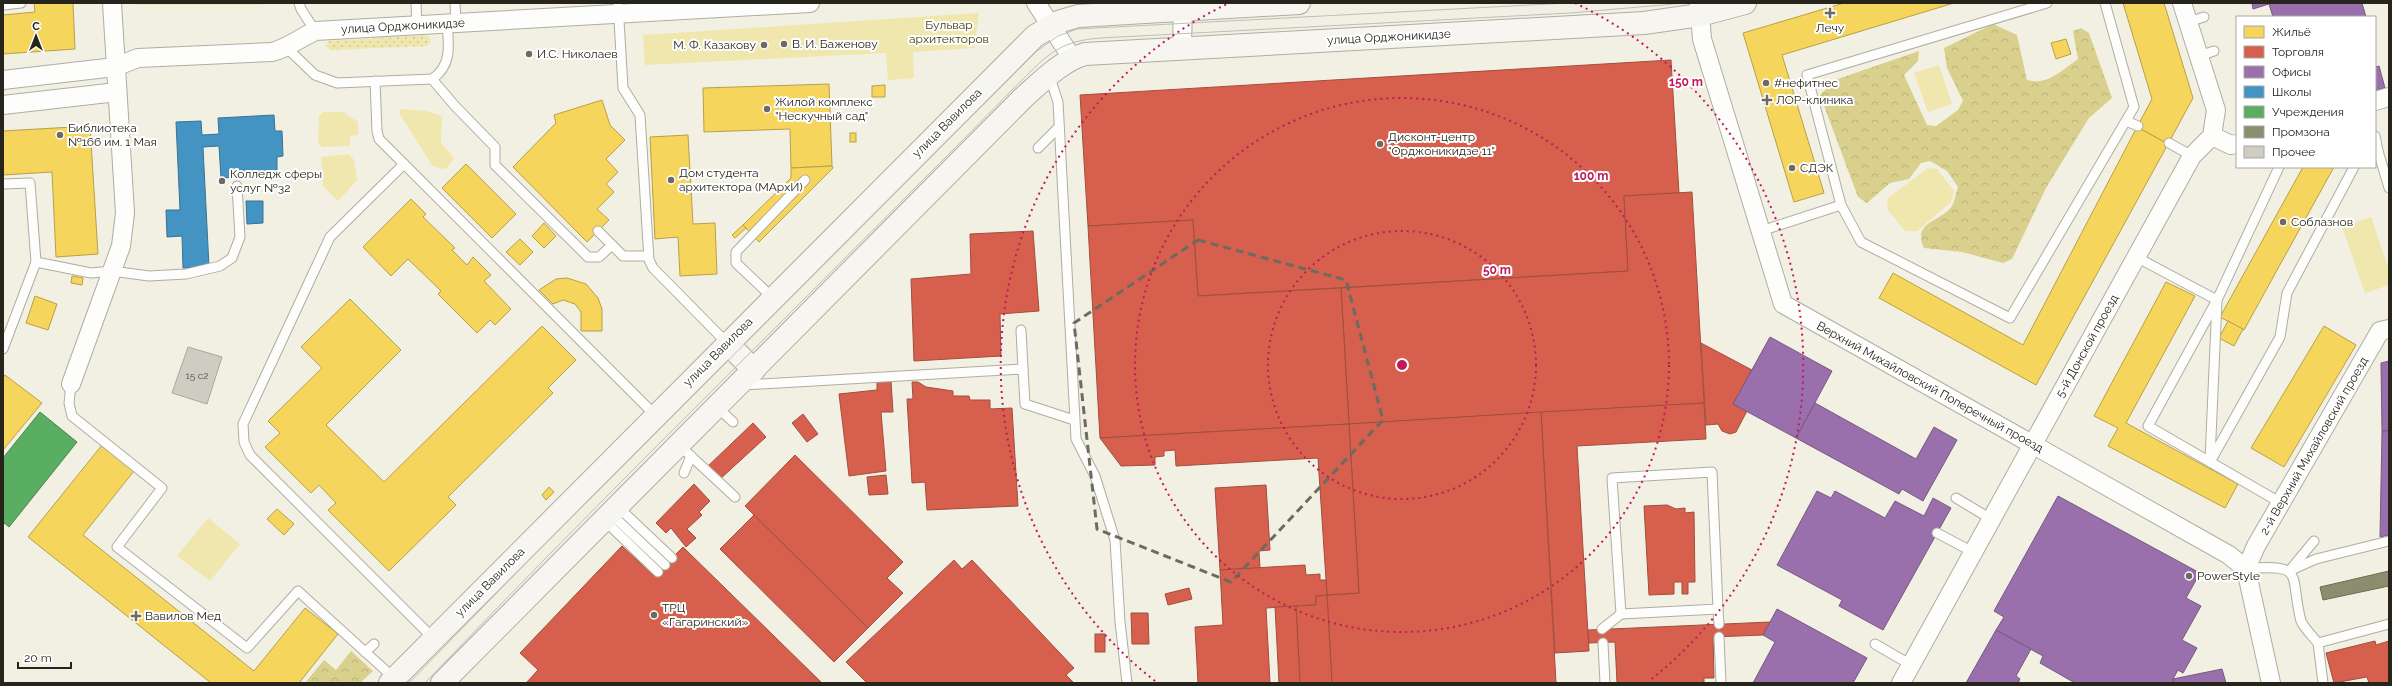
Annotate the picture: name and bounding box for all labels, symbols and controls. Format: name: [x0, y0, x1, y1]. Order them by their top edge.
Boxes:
marker: Лечу: [1824, 7, 1836, 19]
north arrow: [16, 16, 56, 56]
street label: улица Орджоникидзе: [341, 16, 465, 36]
legend: [2236, 16, 2376, 168]
park label: Бульвар архитекторов: [909, 18, 989, 46]
text: С: [32, 20, 40, 33]
place label: Лечу: [1816, 21, 1845, 35]
text: Жильё: [2272, 25, 2311, 39]
street label: улица Орджоникидзе: [1327, 27, 1451, 47]
place label: В. И. Баженову: [792, 37, 878, 51]
place label: М. Ф. Казакову: [673, 38, 756, 52]
marker: В. И. Баженову: [779, 39, 789, 49]
marker: М. Ф. Казакову: [759, 40, 769, 50]
text: Торговля: [2272, 45, 2324, 59]
place label: И.С. Николаев: [537, 47, 618, 61]
marker: И.С. Николаев: [524, 49, 534, 59]
text: Офисы: [2272, 65, 2311, 79]
text: 150 m: [1669, 75, 1703, 89]
place label: #нефитнес: [1774, 76, 1838, 90]
marker: #нефитнес: [1761, 78, 1771, 88]
text: Школы: [2272, 85, 2311, 99]
street label: улица Вавилова: [910, 86, 984, 160]
place label: ЛОР-клиника: [1776, 93, 1853, 107]
marker: ЛОР-клиника: [1761, 94, 1773, 106]
place label: Жилой комплекс "Нескучный сад": [775, 95, 873, 123]
marker: Жилой комплекс "Нескучный сад": [762, 104, 772, 114]
text: Учреждения: [2272, 105, 2344, 119]
place label: Библиотека №166 им. 1 Мая: [68, 121, 157, 149]
text: Промзона: [2272, 125, 2330, 139]
marker: Библиотека №166 им. 1 Мая: [55, 130, 65, 140]
place label: Дисконт-центр "Орджоникидзе 11": [1388, 130, 1495, 158]
marker: Дисконт-центр "Орджоникидзе 11": [1375, 139, 1385, 149]
text: Прочее: [2272, 145, 2315, 159]
place label: СДЭК: [1800, 161, 1834, 175]
marker: СДЭК: [1787, 163, 1797, 173]
place label: Дом студента архитектора (МАрхИ): [679, 166, 803, 194]
place label: Колледж сферы услуг №32: [230, 167, 322, 195]
text: 100 m: [1574, 169, 1608, 183]
marker: Дом студента архитектора (МАрхИ): [666, 175, 676, 185]
marker: Колледж сферы услуг №32: [217, 176, 227, 186]
place label: Соблазнов: [2291, 215, 2353, 229]
marker: Соблазнов: [2278, 217, 2288, 227]
text: 50 m: [1483, 263, 1511, 277]
street label: 5-й Донской проезд: [2053, 292, 2121, 400]
street label: улица Вавилова: [681, 315, 755, 389]
street label: Верхний Михайловский Поперечный проезд: [1814, 319, 2046, 455]
street label: 2-й Верхний Михайловский проезд: [2257, 355, 2371, 537]
centre of rings: [1395, 358, 1409, 372]
house number: 15 с2: [186, 370, 208, 381]
street label: улица Вавилова: [453, 545, 527, 619]
place label: PowerStyle: [2197, 569, 2260, 583]
marker: PowerStyle: [2184, 571, 2194, 581]
place label: ТРЦ «Гагаринский»: [662, 601, 749, 629]
place label: Вавилов Мед: [145, 609, 221, 623]
marker: Вавилов Мед: [130, 610, 142, 622]
marker: ТРЦ «Гагаринский»: [649, 610, 659, 620]
scale bar: [18, 644, 71, 670]
text: 20 m: [24, 651, 52, 665]

